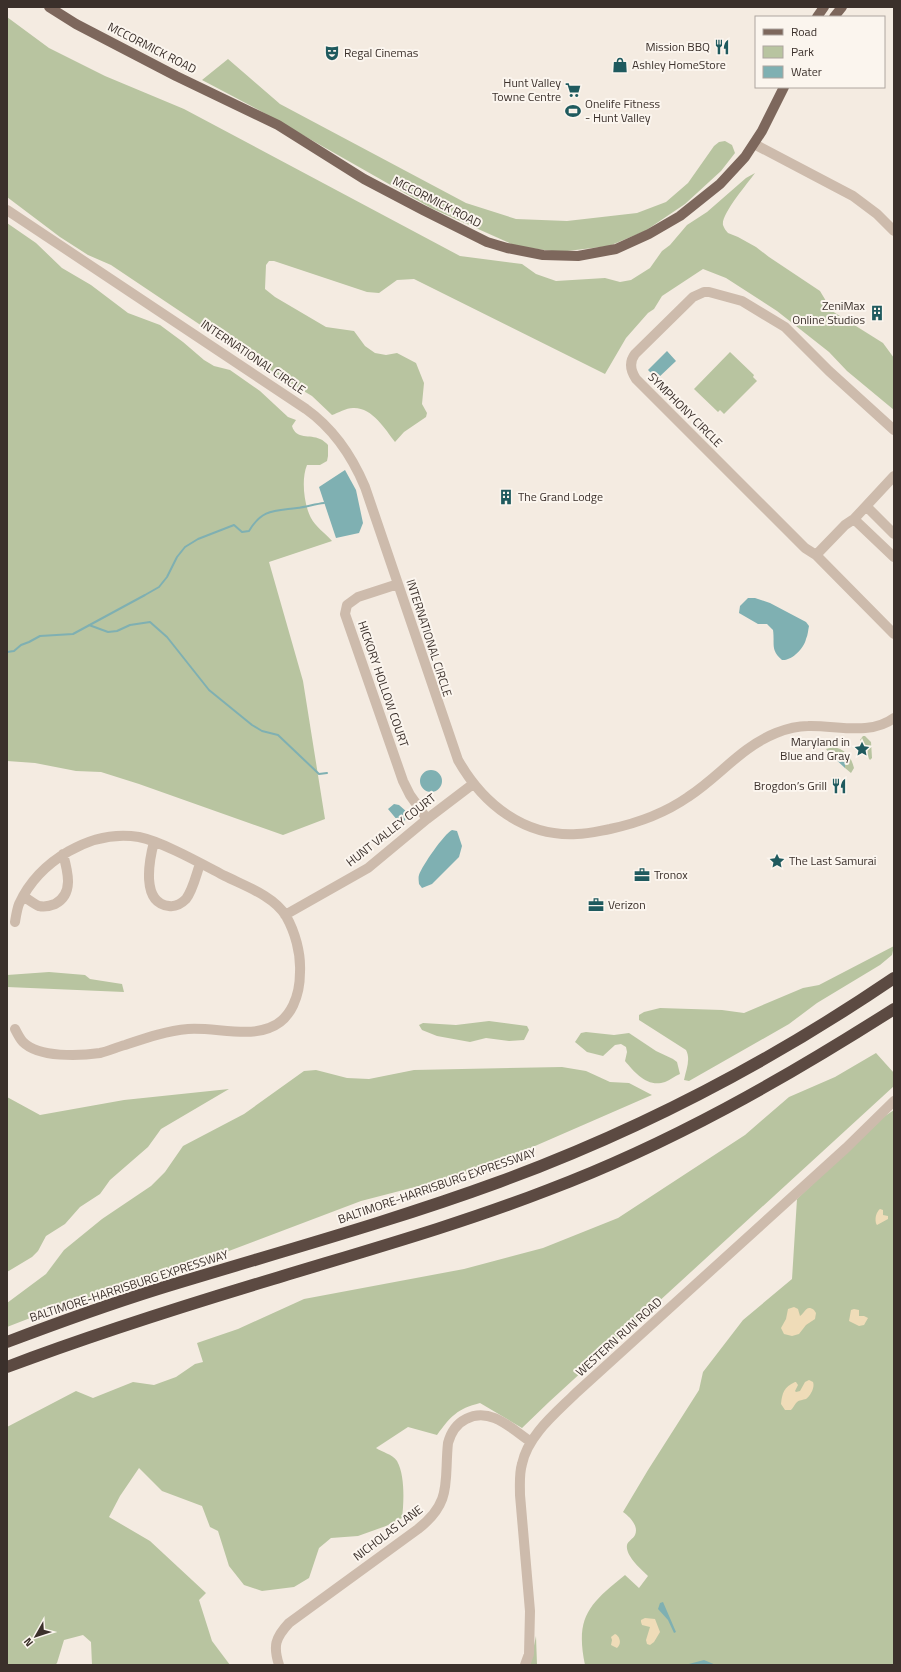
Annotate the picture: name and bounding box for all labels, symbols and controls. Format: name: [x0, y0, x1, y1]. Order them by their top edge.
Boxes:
legend: [755, 16, 885, 88]
street label: MCCORMICK ROAD: [105, 17, 200, 78]
text: Road: [791, 22, 817, 41]
place label: Mission BBQ: [645, 37, 710, 56]
restaurant icon: Mission BBQ: [713, 38, 731, 56]
text: Park: [791, 42, 814, 61]
place label: Regal Cinemas: [344, 43, 419, 62]
theatre icon: Regal Cinemas: [323, 44, 341, 62]
place label: Ashley HomeStore: [632, 55, 726, 74]
shop icon: Ashley HomeStore: [611, 56, 629, 74]
text: Water: [791, 62, 822, 81]
place label: Hunt Valley Towne Centre: [492, 73, 561, 106]
supermarket icon: Hunt Valley Towne Centre: [564, 81, 582, 99]
place label: Onelife Fitness - Hunt Valley: [585, 94, 661, 127]
sports icon: Onelife Fitness - Hunt Valley: [564, 102, 582, 120]
street label: MCCORMICK ROAD: [390, 171, 485, 232]
place label: ZeniMax Online Studios: [792, 296, 866, 329]
building icon: ZeniMax Online Studios: [868, 304, 886, 322]
street label: INTERNATIONAL CIRCLE: [197, 314, 310, 399]
street label: SYMPHONY CIRCLE: [644, 368, 727, 452]
place label: The Grand Lodge: [518, 487, 603, 506]
building icon: The Grand Lodge: [497, 488, 515, 506]
street label: INTERNATIONAL CIRCLE: [401, 577, 458, 699]
street label: HICKORY HOLLOW COURT: [353, 618, 414, 750]
place label: Maryland in Blue and Gray: [780, 732, 850, 765]
place icon: Maryland in Blue and Gray: [853, 740, 871, 758]
place label: Brogdon’s Grill: [754, 776, 827, 795]
restaurant icon: Brogdon’s Grill: [830, 777, 848, 795]
street label: HUNT VALLEY COURT: [342, 788, 440, 871]
place label: The Last Samurai: [789, 851, 876, 870]
place icon: The Last Samurai: [768, 852, 786, 870]
place label: Tronox: [654, 865, 688, 884]
office icon: Tronox: [633, 866, 651, 884]
place label: Verizon: [608, 895, 646, 914]
office icon: Verizon: [587, 896, 605, 914]
street label: BALTIMORE-HARRISBURG EXPRESSWAY: [335, 1142, 539, 1228]
street label: BALTIMORE-HARRISBURG EXPRESSWAY: [27, 1244, 231, 1327]
street label: WESTERN RUN ROAD: [571, 1292, 666, 1381]
street label: NICHOLAS LANE: [349, 1500, 427, 1565]
north arrow: [16, 1616, 56, 1656]
text: N: [20, 1634, 37, 1650]

